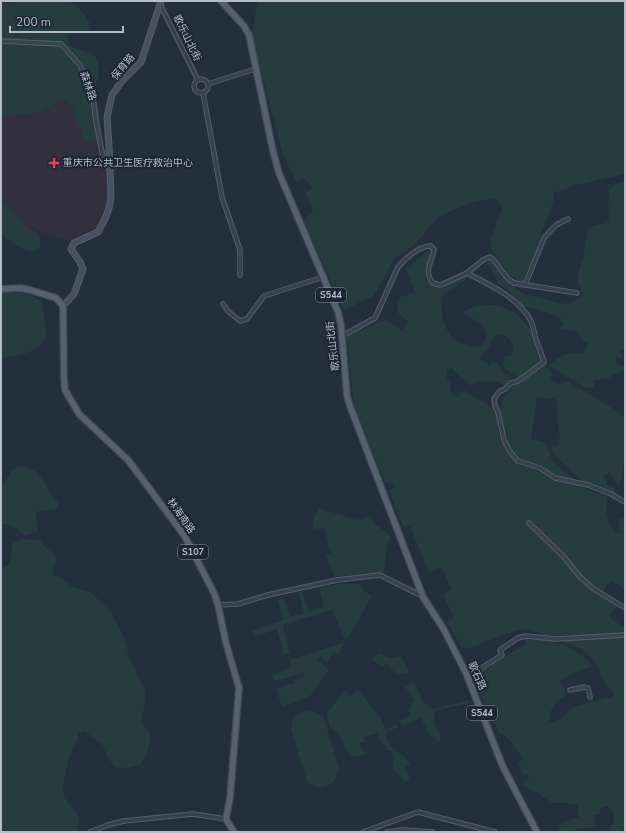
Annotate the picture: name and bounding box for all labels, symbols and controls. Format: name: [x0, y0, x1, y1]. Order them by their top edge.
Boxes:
scale bar: [10, 8, 123, 34]
street label: 歌乐山北街: [170, 12, 204, 64]
text: 200 m: [16, 14, 51, 30]
street label: 保育路: [108, 51, 138, 83]
street label: 森林路: [76, 70, 100, 102]
place label: 重庆市公共卫生医疗救治中心: [63, 156, 193, 170]
marker: 重庆市公共卫生医疗救治中心: [48, 157, 60, 169]
road number: S544: [316, 288, 346, 302]
street label: 歌乐山北街: [323, 320, 343, 372]
street label: 林海南路: [164, 496, 198, 536]
road number: S107: [178, 545, 208, 559]
street label: 歌石路: [465, 659, 489, 693]
road number: S544: [467, 706, 497, 720]

